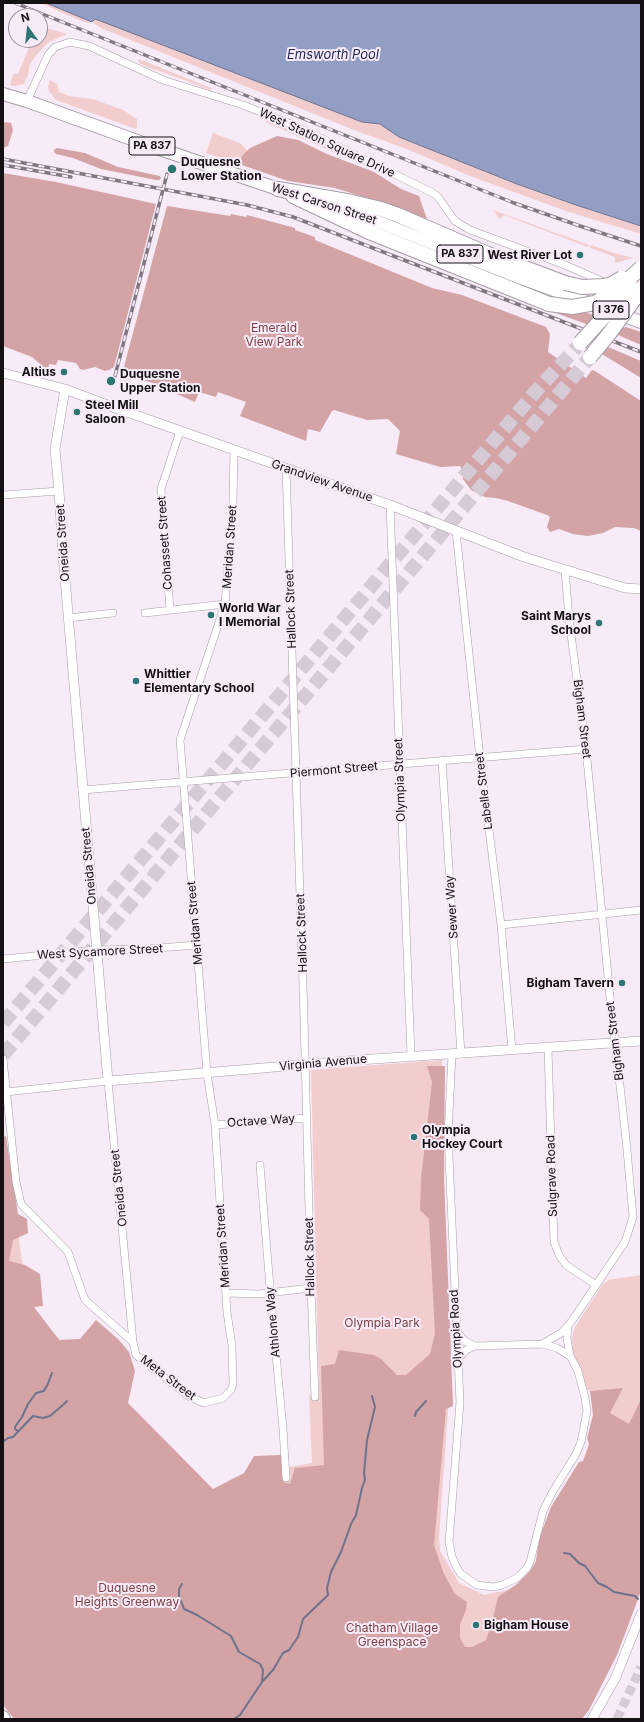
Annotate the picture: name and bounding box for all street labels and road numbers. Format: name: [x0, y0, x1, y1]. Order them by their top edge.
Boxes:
street label: West Station Square Drive: [257, 105, 397, 181]
road number: PA 837: [129, 137, 175, 155]
street label: West Carson Street: [270, 180, 378, 228]
road number: PA 837: [437, 245, 483, 263]
road number: I 376: [593, 301, 629, 319]
street label: Grandview Avenue: [269, 457, 375, 505]
street label: Cohassett Street: [155, 495, 175, 591]
street label: Oneida Street: [53, 504, 73, 582]
street label: Meridan Street: [220, 505, 240, 589]
street label: Hallock Street: [282, 569, 300, 649]
street label: Bigham Street: [570, 679, 594, 759]
street label: Olympia Street: [391, 738, 409, 822]
street label: Labelle Street: [472, 751, 496, 831]
street label: Piermont Street: [289, 759, 379, 781]
street label: Oneida Street: [78, 827, 100, 905]
street label: Sewer Way: [443, 875, 461, 939]
street label: Meridan Street: [184, 881, 206, 965]
street label: Hallock Street: [293, 893, 311, 973]
street label: West Sycamore Street: [37, 942, 163, 962]
street label: Bigham Street: [603, 1001, 627, 1081]
street label: Virginia Avenue: [279, 1052, 367, 1074]
street label: Octave Way: [227, 1111, 295, 1131]
street label: Sulgrave Road: [543, 1135, 561, 1217]
street label: Oneida Street: [108, 1149, 130, 1227]
street label: Meridan Street: [213, 1204, 233, 1288]
street label: Hallock Street: [302, 1217, 318, 1297]
street label: Athlone Way: [263, 1286, 283, 1358]
street label: Olympia Road: [447, 1289, 465, 1369]
street label: Meta Street: [137, 1352, 199, 1404]

